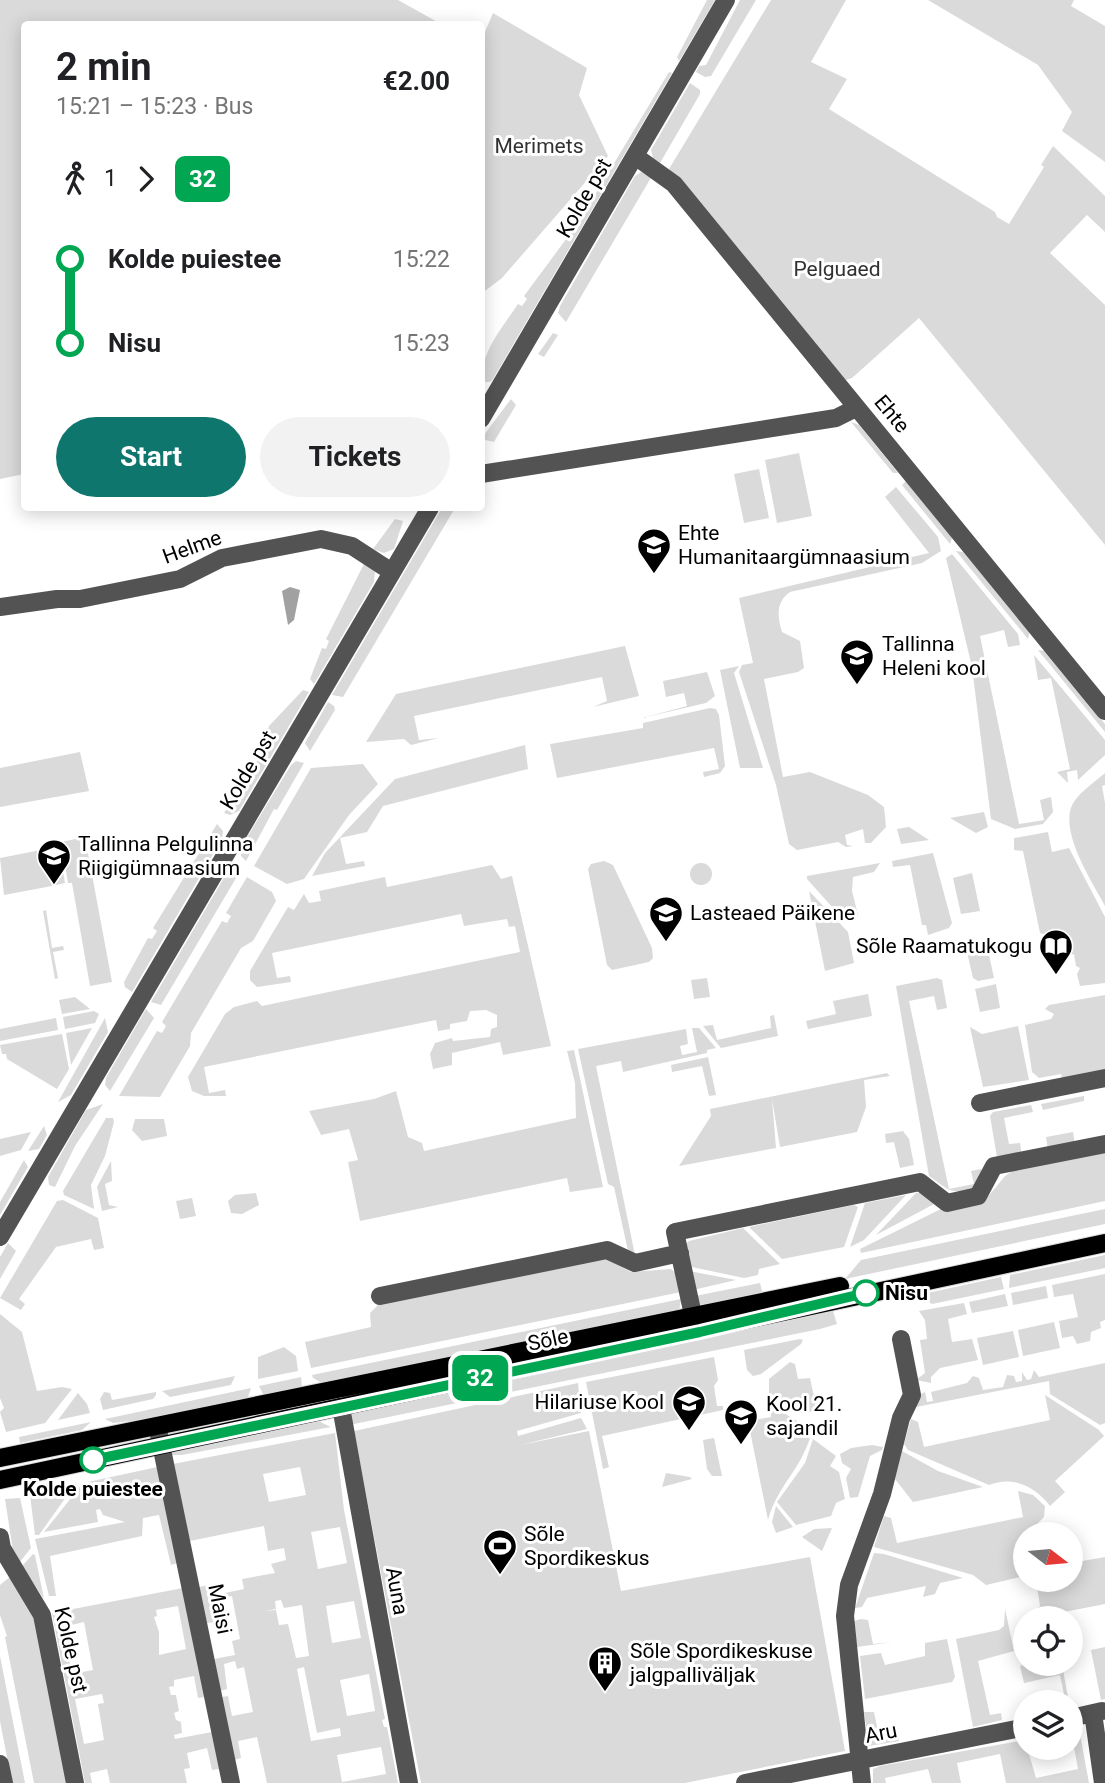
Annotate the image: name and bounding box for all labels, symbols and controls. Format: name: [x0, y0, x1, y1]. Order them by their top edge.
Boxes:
text: 2 min: [56, 45, 152, 89]
text: €2.00: [383, 66, 450, 96]
text: 15:21 – 15:23 · Bus: [56, 93, 253, 120]
park label: Merimets: [495, 134, 583, 158]
street label: Kolde pst: [552, 154, 616, 242]
icon: walk: [56, 160, 94, 198]
icon: forward: [127, 160, 165, 198]
text: 1: [104, 165, 117, 192]
text: 32: [189, 165, 216, 193]
text: Kolde puiestee: [108, 244, 281, 274]
text: 15:22: [393, 246, 450, 273]
park label: Pelguaed: [793, 257, 881, 281]
text: Nisu: [108, 328, 161, 358]
text: 15:23: [393, 330, 450, 357]
street label: Ehte: [869, 390, 915, 438]
button: Start: [56, 417, 246, 497]
button: Tickets: [260, 417, 450, 497]
place label: Ehte Humanitaargümnaasium: [678, 521, 910, 569]
street label: Helme: [159, 525, 225, 569]
school or university icon: Ehte Humanitaargümnaasium: [635, 526, 673, 575]
place label: Tallinna Heleni kool: [882, 632, 986, 680]
school or university icon: Tallinna Heleni kool: [838, 637, 876, 686]
street label: Kolde pst: [215, 726, 281, 814]
place label: Tallinna Pelgulinna Riigigümnaasium: [78, 832, 254, 880]
school or university icon: Tallinna Pelgulinna Riigigümnaasium: [35, 837, 73, 886]
school or university icon: Lasteaed Päikene: [647, 894, 685, 943]
place label: Lasteaed Päikene: [690, 901, 855, 925]
library icon: Sõle Raamatukogu: [1037, 927, 1075, 976]
place label: Sõle Raamatukogu: [856, 934, 1032, 958]
marker: Nisu: [853, 1280, 879, 1306]
place label: Nisu: [885, 1281, 928, 1305]
street label: Sõle: [526, 1324, 570, 1356]
line badge: 32: [448, 1355, 512, 1401]
text: 32: [466, 1364, 494, 1392]
school or university icon: Hilariuse Kool: [670, 1383, 708, 1432]
place label: Hilariuse Kool: [534, 1390, 664, 1414]
place label: Kool 21. sajandil: [766, 1392, 842, 1440]
school or university icon: Kool 21. sajandil: [722, 1397, 760, 1446]
marker: Kolde puiestee: [80, 1447, 106, 1473]
place label: Kolde puiestee: [23, 1477, 163, 1501]
place label: Sõle Spordikeskus: [524, 1522, 650, 1570]
north arrow: [1013, 1522, 1083, 1592]
map controls: [1013, 1522, 1083, 1760]
sports icon: Sõle Spordikeskus: [481, 1527, 519, 1576]
street label: Auna: [381, 1565, 413, 1617]
street label: Maisi: [203, 1582, 237, 1636]
street label: Kolde pst: [49, 1605, 93, 1696]
button: locate: [1013, 1606, 1083, 1676]
place label: Sõle Spordikeskuse jalgpalliväljak: [629, 1639, 813, 1687]
building icon: Sõle Spordikeskuse jalgpalliväljak: [586, 1644, 624, 1693]
button: layers: [1013, 1690, 1083, 1760]
street label: Aru: [863, 1718, 899, 1748]

